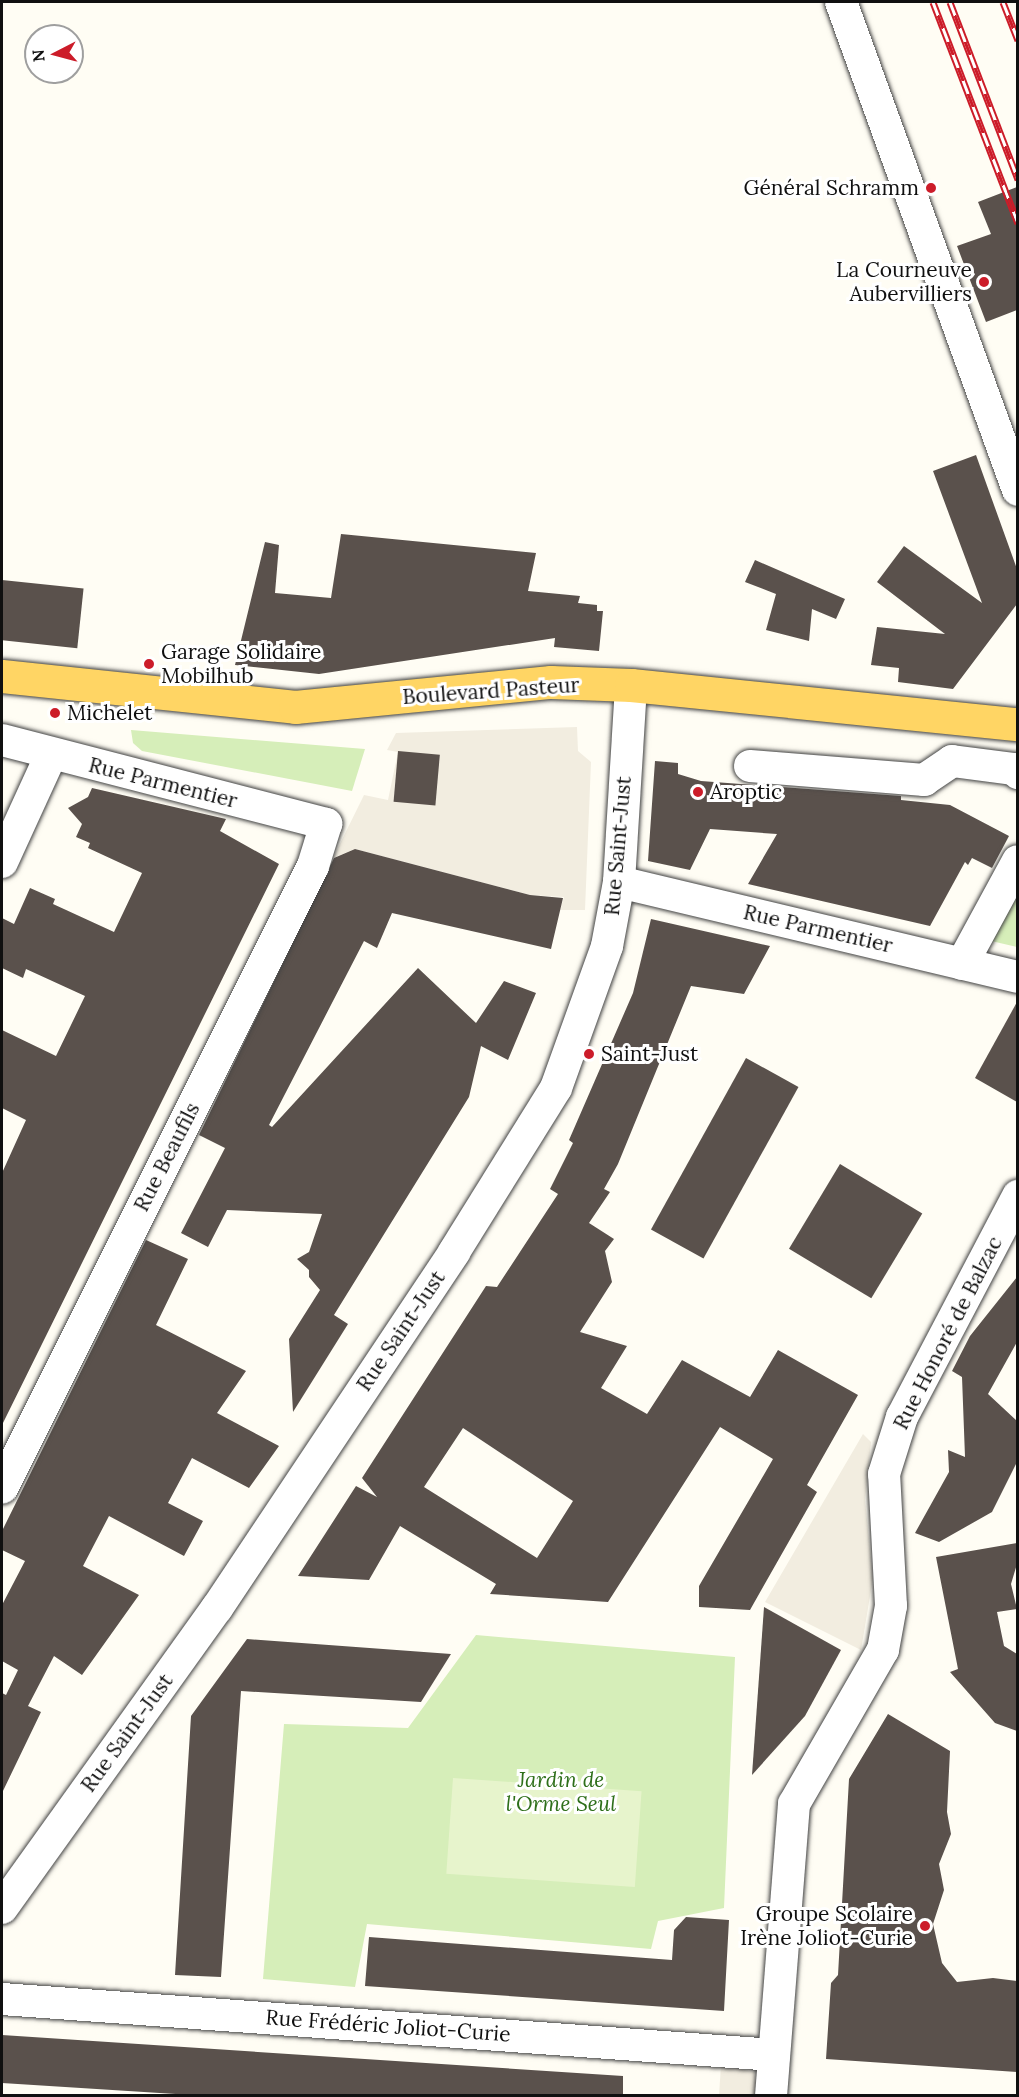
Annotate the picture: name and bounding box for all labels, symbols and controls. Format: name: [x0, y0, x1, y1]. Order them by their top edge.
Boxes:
north arrow: [24, 24, 84, 84]
text: N: [27, 48, 49, 63]
place label: Général Schramm: [744, 175, 919, 201]
marker: Général Schramm: [924, 181, 938, 195]
place label: La Courneuve Aubervilliers: [836, 257, 972, 307]
marker: La Courneuve Aubervilliers: [977, 275, 991, 289]
place label: Garage Solidaire Mobilhub: [161, 639, 321, 689]
marker: Garage Solidaire Mobilhub: [142, 657, 156, 671]
street label: Boulevard Pasteur: [402, 672, 580, 710]
place label: Michelet: [67, 700, 152, 726]
marker: Michelet: [48, 706, 62, 720]
street label: Rue Parmentier: [86, 752, 240, 814]
street label: Rue Saint-Just: [599, 775, 637, 917]
place label: Aroptic: [710, 779, 782, 805]
marker: Aroptic: [691, 785, 705, 799]
street label: Rue Parmentier: [741, 900, 895, 958]
place label: Saint-Just: [601, 1041, 698, 1067]
marker: Saint-Just: [582, 1047, 596, 1061]
street label: Rue Beaufils: [129, 1098, 205, 1216]
street label: Rue Honoré de Balzac: [888, 1232, 1008, 1434]
street label: Rue Saint-Just: [351, 1266, 451, 1396]
street label: Rue Saint-Just: [76, 1669, 178, 1797]
park label: Jardin de l'Orme Seul: [506, 1767, 616, 1817]
place label: Groupe Scolaire Irène Joliot-Curie: [740, 1901, 913, 1951]
marker: Groupe Scolaire Irène Joliot-Curie: [918, 1919, 932, 1933]
street label: Rue Frédéric Joliot-Curie: [265, 2005, 511, 2047]

